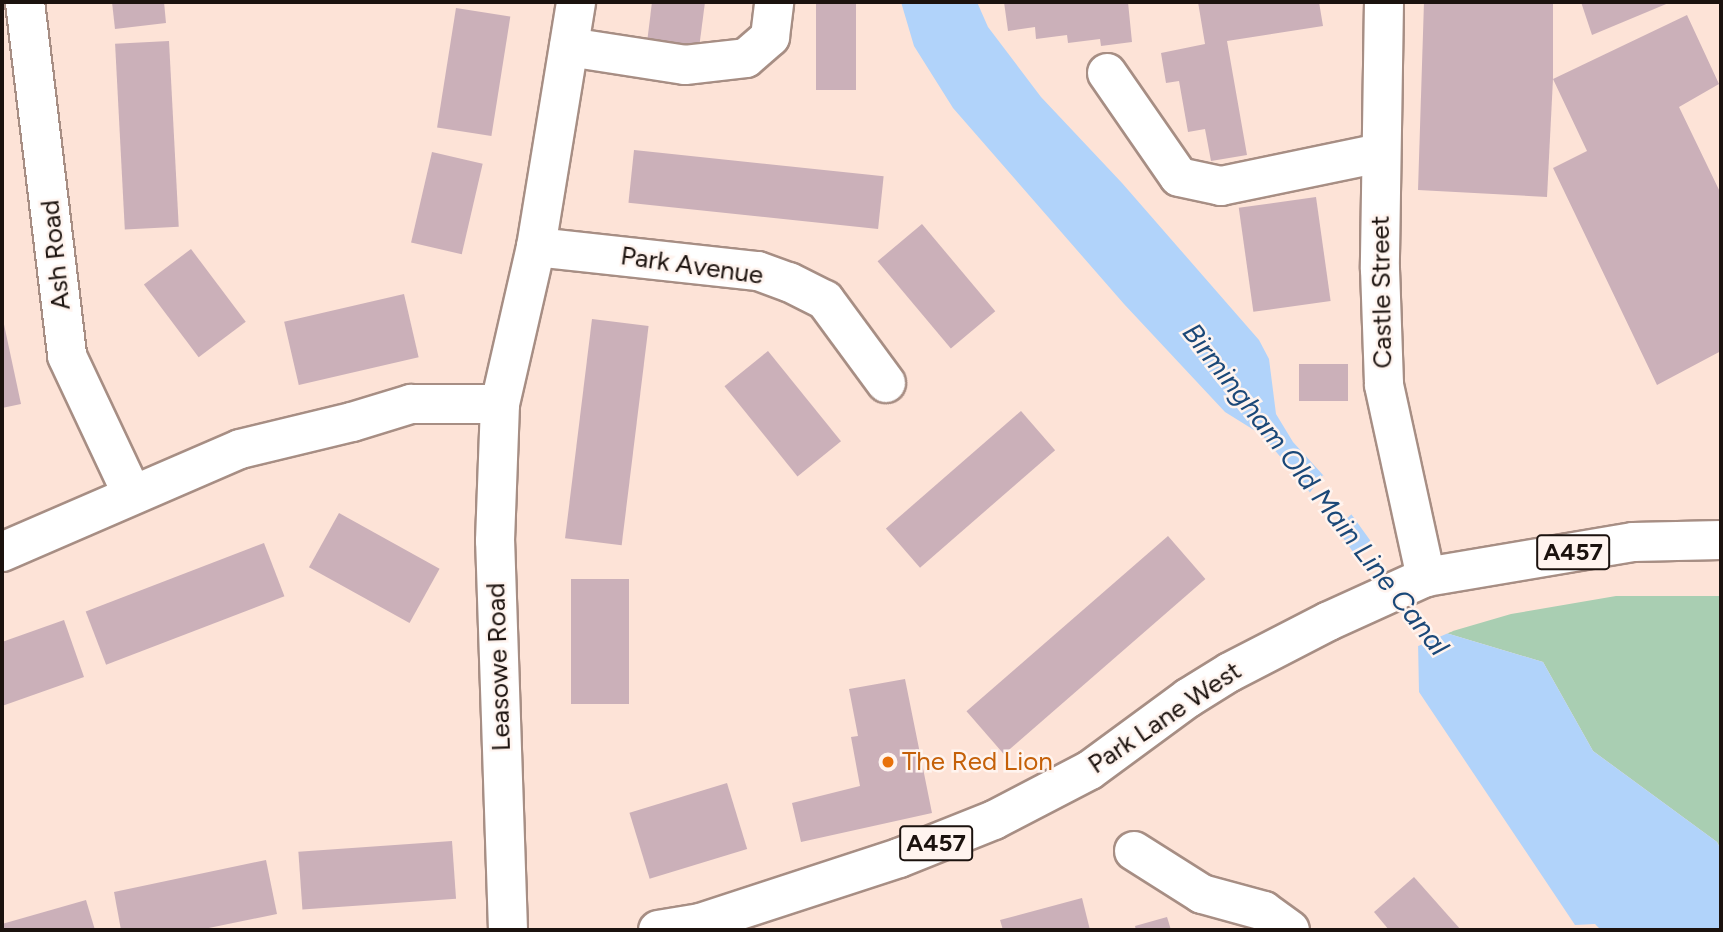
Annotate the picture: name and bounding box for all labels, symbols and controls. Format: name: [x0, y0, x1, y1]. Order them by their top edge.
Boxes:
street label: Ash Road: [35, 198, 77, 312]
street label: Castle Street: [1365, 215, 1399, 369]
street label: Park Avenue: [619, 241, 765, 291]
water label: Birmingham Old Main Line Canal: [1176, 316, 1456, 662]
road number: A457: [1534, 532, 1612, 572]
street label: Leasowe Road: [480, 582, 518, 752]
street label: Park Lane West: [1083, 655, 1247, 781]
place label: The Red Lion: [902, 746, 1053, 778]
marker: The Red Lion: [880, 754, 896, 770]
road number: A457: [898, 822, 974, 864]

